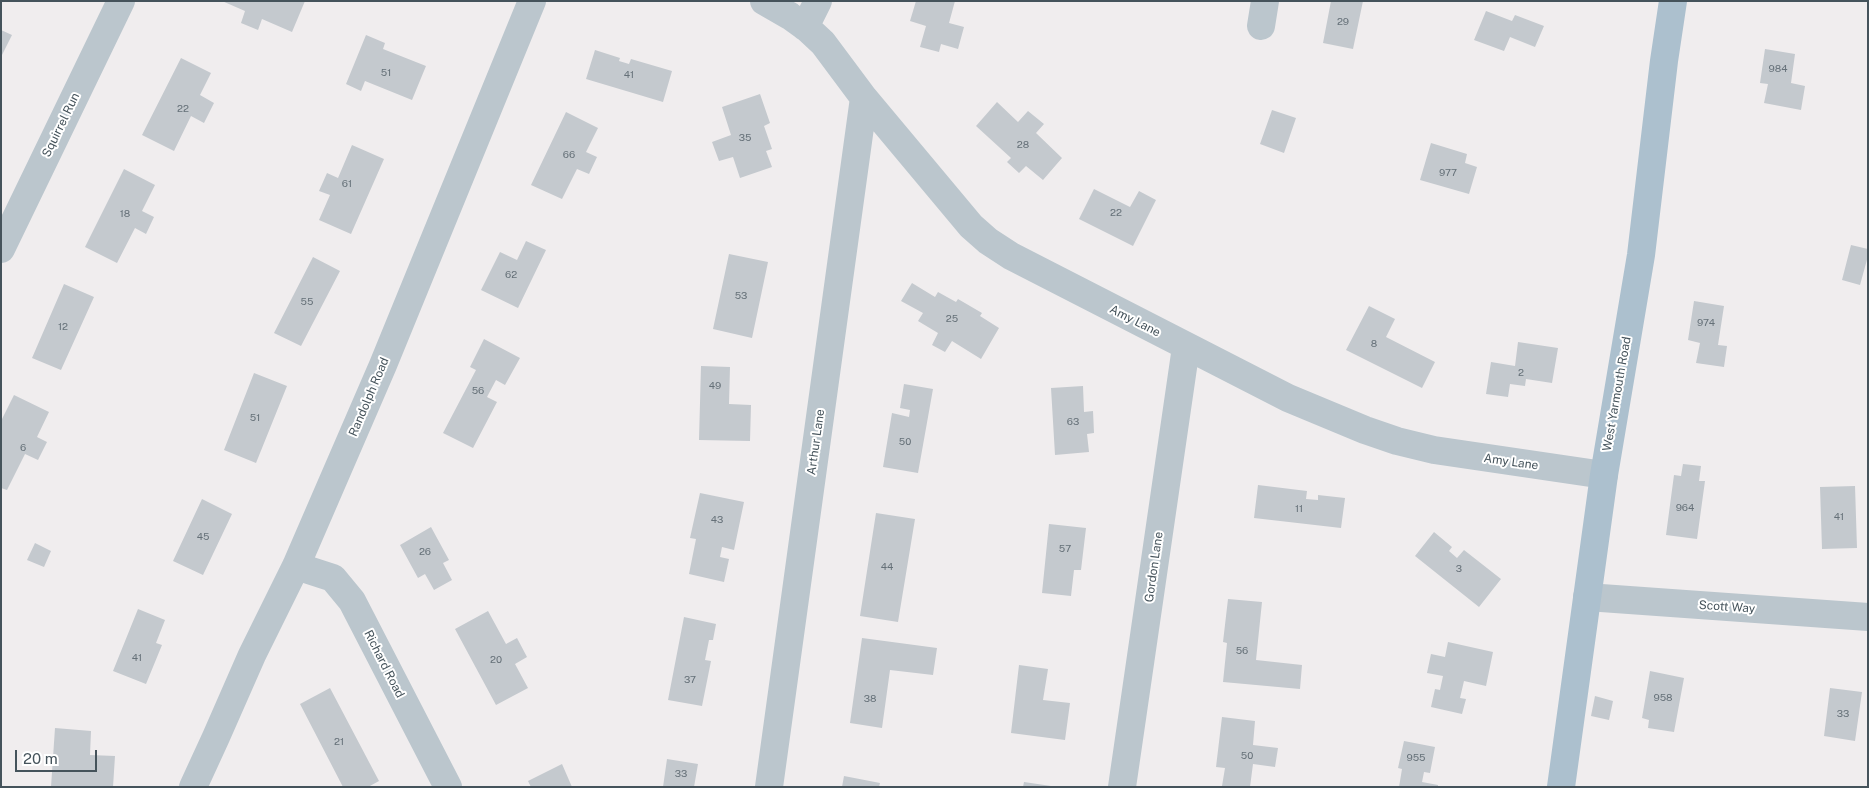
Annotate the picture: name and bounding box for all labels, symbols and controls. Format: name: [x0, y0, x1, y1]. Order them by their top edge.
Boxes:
house number: 29: [1337, 16, 1349, 28]
house number: 984: [1769, 63, 1787, 75]
house number: 51: [381, 67, 391, 79]
house number: 41: [624, 69, 634, 81]
street label: Squirrel Run: [39, 90, 83, 160]
house number: 22: [177, 103, 189, 115]
house number: 35: [739, 132, 751, 144]
house number: 28: [1017, 139, 1029, 151]
house number: 66: [563, 149, 575, 161]
house number: 977: [1439, 167, 1457, 179]
house number: 61: [342, 178, 352, 190]
house number: 22: [1110, 207, 1122, 219]
house number: 18: [120, 208, 130, 220]
house number: 62: [505, 269, 517, 281]
house number: 53: [735, 290, 747, 302]
house number: 55: [301, 296, 313, 308]
street label: Amy Lane: [1107, 302, 1163, 340]
house number: 25: [946, 313, 958, 325]
house number: 974: [1697, 317, 1715, 329]
house number: 12: [58, 321, 68, 333]
street label: West Yarmouth Road: [1600, 336, 1634, 452]
house number: 8: [1371, 338, 1377, 350]
street label: Randolph Road: [346, 355, 392, 439]
house number: 2: [1518, 367, 1524, 379]
house number: 49: [709, 380, 721, 392]
house number: 56: [472, 385, 484, 397]
street label: Arthur Lane: [804, 408, 828, 476]
house number: 51: [250, 412, 260, 424]
house number: 63: [1067, 416, 1079, 428]
house number: 50: [899, 436, 911, 448]
house number: 6: [20, 442, 26, 454]
street label: Amy Lane: [1483, 451, 1539, 473]
house number: 964: [1676, 502, 1694, 514]
house number: 11: [1295, 503, 1303, 515]
house number: 41: [1834, 511, 1844, 523]
house number: 43: [711, 514, 723, 526]
house number: 45: [197, 531, 209, 543]
street label: Gordon Lane: [1142, 531, 1166, 603]
house number: 57: [1059, 543, 1071, 555]
house number: 26: [419, 546, 431, 558]
house number: 44: [881, 561, 893, 573]
house number: 3: [1456, 563, 1462, 575]
street label: Scott Way: [1698, 598, 1756, 616]
street label: Richard Road: [361, 628, 407, 700]
house number: 56: [1236, 645, 1248, 657]
house number: 41: [132, 652, 142, 664]
house number: 20: [490, 654, 502, 666]
house number: 37: [684, 674, 696, 686]
house number: 958: [1653, 692, 1673, 704]
house number: 38: [864, 693, 876, 705]
house number: 33: [1837, 708, 1849, 720]
house number: 21: [334, 736, 344, 748]
scale bar: [18, 740, 100, 772]
text: 20 m: [23, 750, 58, 767]
house number: 50: [1241, 750, 1253, 762]
house number: 955: [1406, 752, 1426, 764]
house number: 33: [675, 768, 687, 780]

